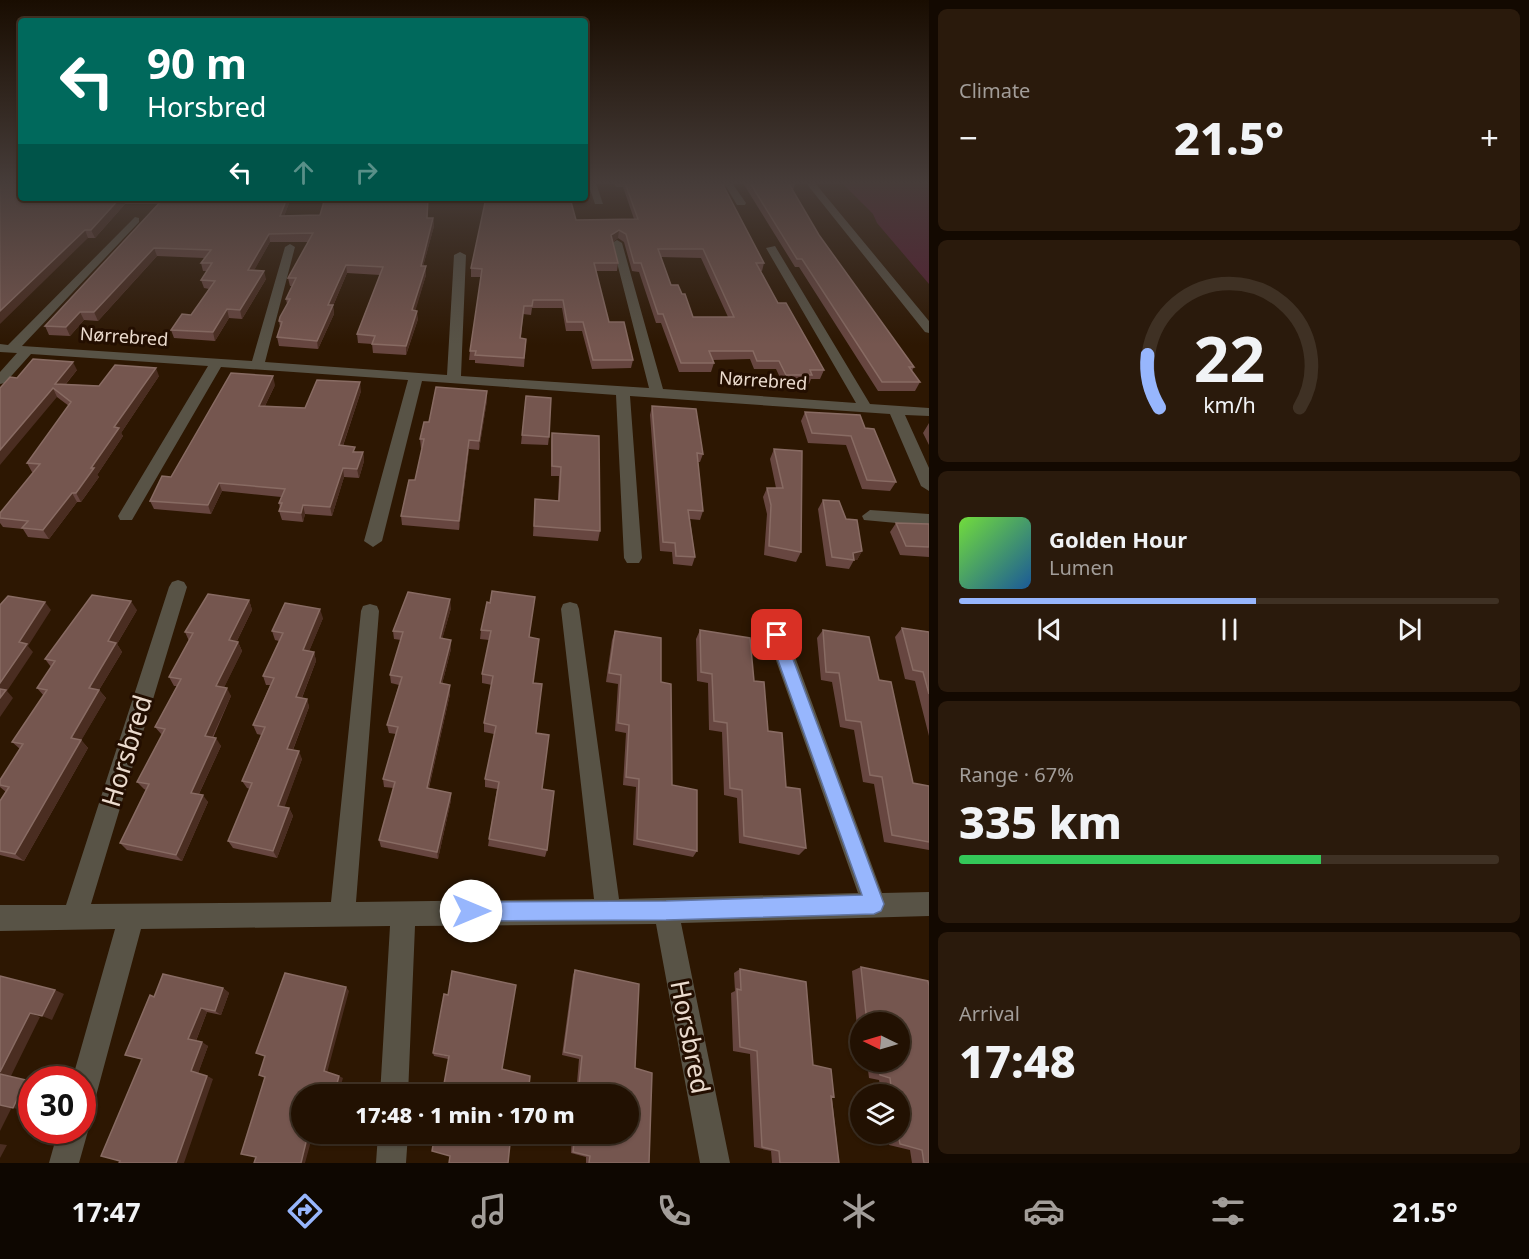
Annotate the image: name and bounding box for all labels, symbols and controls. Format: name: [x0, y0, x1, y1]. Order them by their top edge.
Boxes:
text: 90 m: [147, 34, 247, 91]
icon: left: [48, 42, 126, 120]
text: Climate: [959, 77, 1030, 104]
text: Horsbred: [147, 88, 266, 125]
text: 21.5°: [1174, 107, 1284, 168]
text: −: [959, 115, 978, 160]
text: +: [1480, 115, 1499, 160]
icon: left: [224, 156, 257, 189]
icon: ahead: [287, 156, 320, 189]
icon: right: [350, 156, 383, 189]
text: 22: [1193, 315, 1265, 400]
street label: Nørrebred: [79, 321, 169, 351]
street label: Nørrebred: [718, 365, 808, 395]
text: km/h: [1203, 390, 1255, 419]
text: Golden Hour: [1049, 524, 1187, 554]
text: Lumen: [1049, 554, 1114, 581]
pin: [751, 609, 802, 660]
icon: previous: [1033, 613, 1066, 646]
icon: pause: [1213, 613, 1246, 646]
icon: next: [1393, 613, 1426, 646]
icon: arrive: [760, 618, 793, 651]
street label: Horsbred: [92, 690, 160, 811]
text: Range · 67%: [959, 761, 1074, 788]
text: 335 km: [959, 791, 1122, 852]
position arrow: [439, 879, 503, 943]
street label: Horsbred: [662, 977, 720, 1097]
text: Arrival: [959, 1000, 1020, 1027]
north arrow: [850, 1012, 910, 1072]
map controls: [850, 1012, 910, 1144]
text: 17:48: [959, 1030, 1076, 1091]
speed limit sign: 30: [18, 1066, 96, 1144]
button: layers: [850, 1084, 910, 1144]
text: 17:48 · 1 min · 170 m: [355, 1099, 575, 1129]
icon: directions: [284, 1190, 326, 1232]
icon: music: [468, 1190, 510, 1232]
icon: phone: [653, 1190, 695, 1232]
icon: climate: [838, 1190, 880, 1232]
icon: car: [1023, 1190, 1065, 1232]
icon: filters: [1207, 1190, 1249, 1232]
text: 17:47: [71, 1193, 141, 1230]
text: 21.5°: [1392, 1193, 1458, 1230]

